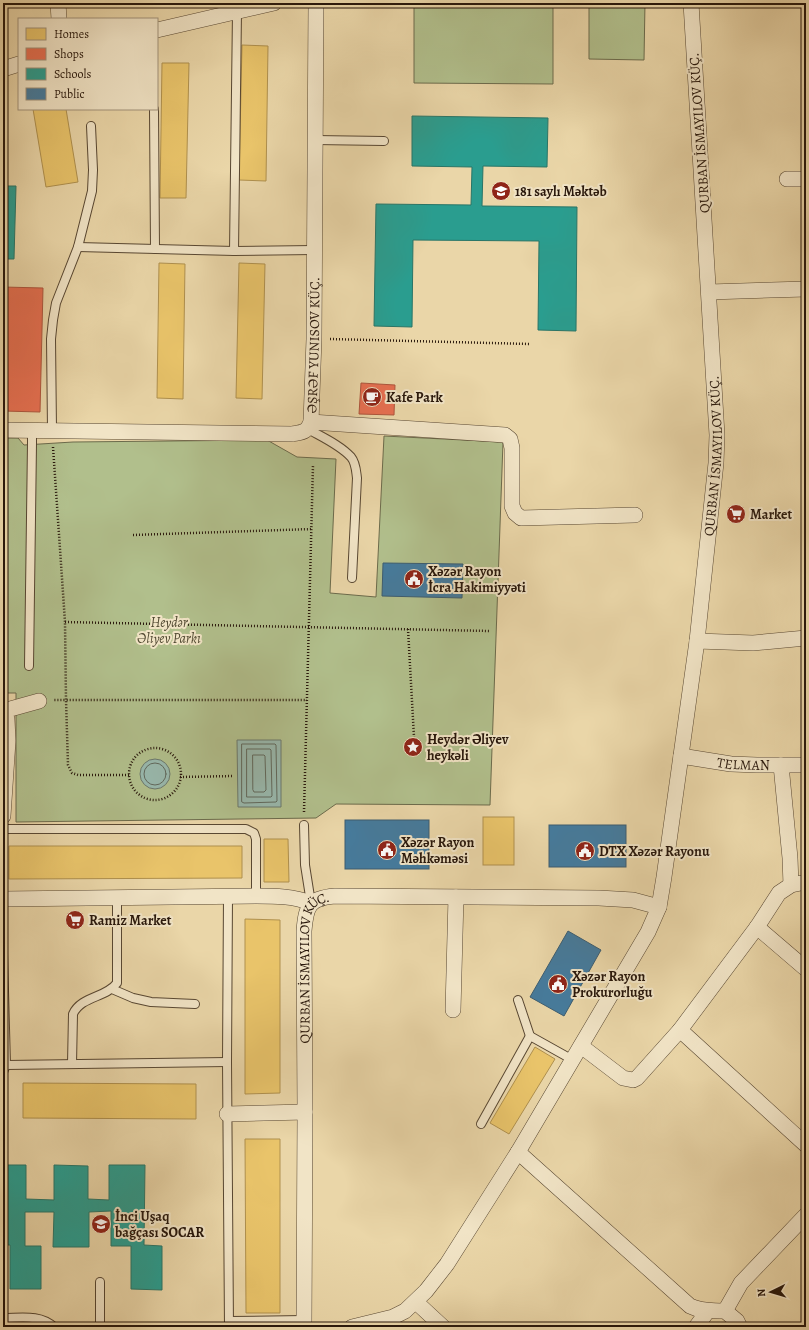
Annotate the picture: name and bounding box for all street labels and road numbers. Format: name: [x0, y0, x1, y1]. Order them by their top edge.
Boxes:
street label: QURBAN İSMAYILOV KÜÇ.: [684, 52, 715, 214]
street label: ƏŞRƏF YUNISOV KÜÇ.: [302, 277, 324, 414]
street label: QURBAN İSMAYILOV KÜÇ.: [699, 375, 727, 537]
street label: TELMAN: [715, 753, 770, 775]
street label: QURBAN İSMAYILOV KÜÇ.: [295, 888, 331, 1044]

